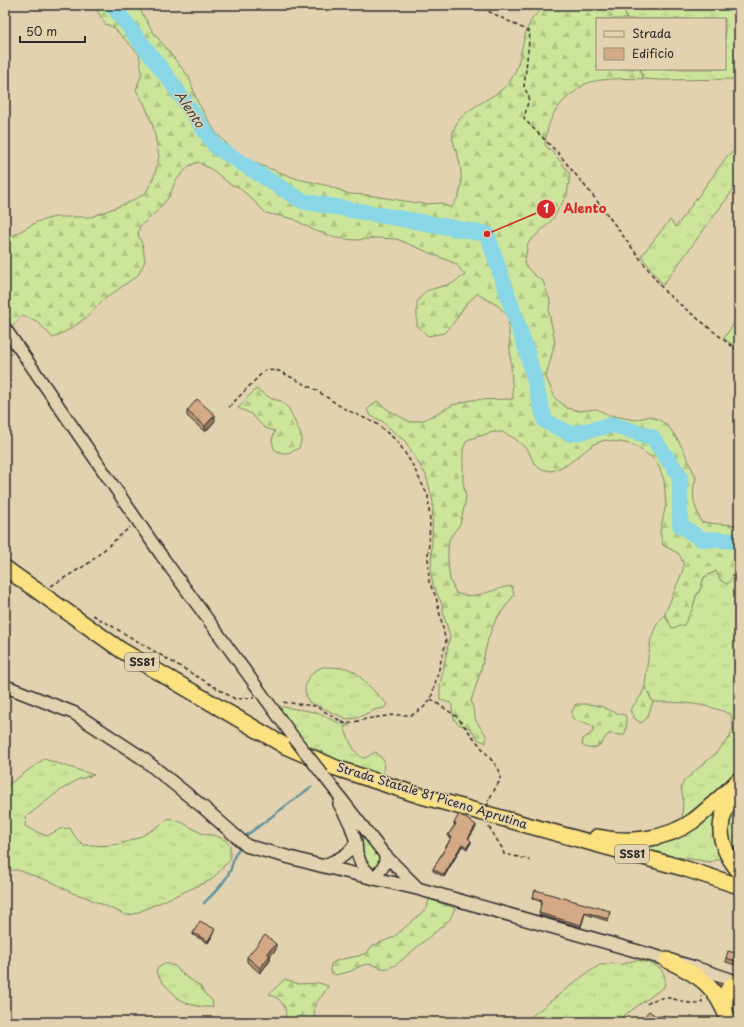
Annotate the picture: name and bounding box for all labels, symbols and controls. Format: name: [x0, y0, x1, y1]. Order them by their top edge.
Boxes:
scale bar: [20, 18, 85, 44]
legend: [596, 18, 726, 70]
text: 50 m: [26, 22, 57, 40]
text: Strada: [632, 24, 672, 42]
text: Edificio: [632, 44, 674, 62]
water label: Alento: [171, 86, 210, 132]
callout: Alento: [536, 196, 615, 221]
text: Alento: [564, 198, 607, 217]
text: 1: [543, 199, 549, 217]
road number: SS81: [125, 653, 159, 671]
street label: Strada Statale 81 Piceno Aprutina: [335, 757, 530, 833]
road number: SS81: [615, 845, 649, 863]

